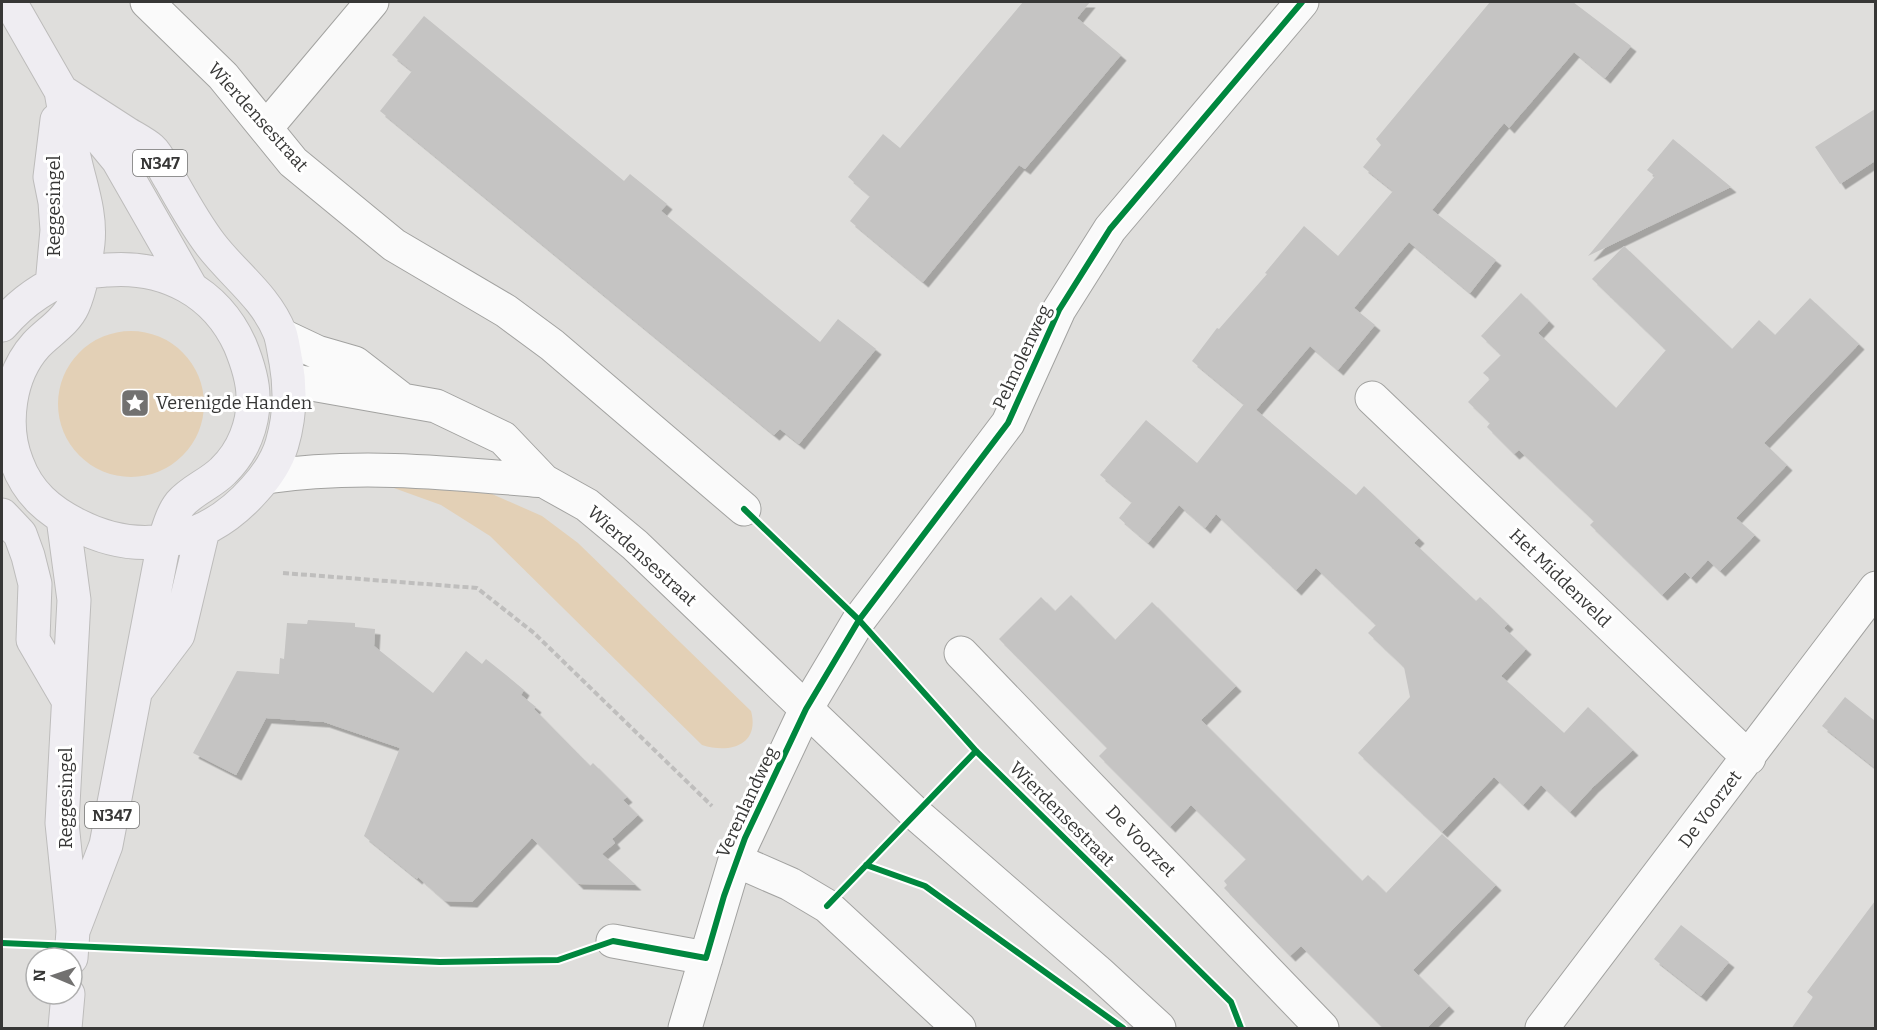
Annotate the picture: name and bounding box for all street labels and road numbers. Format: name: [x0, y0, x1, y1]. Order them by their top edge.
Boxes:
street label: Wierdensestraat: [203, 58, 313, 177]
road number: N347: [133, 150, 187, 176]
street label: Reggesingel: [43, 155, 65, 257]
street label: Pelmolenweg: [988, 301, 1056, 413]
street label: Wierdensestraat: [583, 501, 702, 611]
street label: Het Middenveld: [1505, 524, 1615, 632]
street label: Verenlandweg: [712, 743, 782, 861]
street label: Reggesingel: [55, 747, 77, 849]
street label: Wierdensestraat: [1005, 757, 1119, 871]
street label: De Voorzet: [1674, 766, 1746, 852]
street label: De Voorzet: [1101, 801, 1181, 882]
road number: N347: [85, 802, 139, 828]

